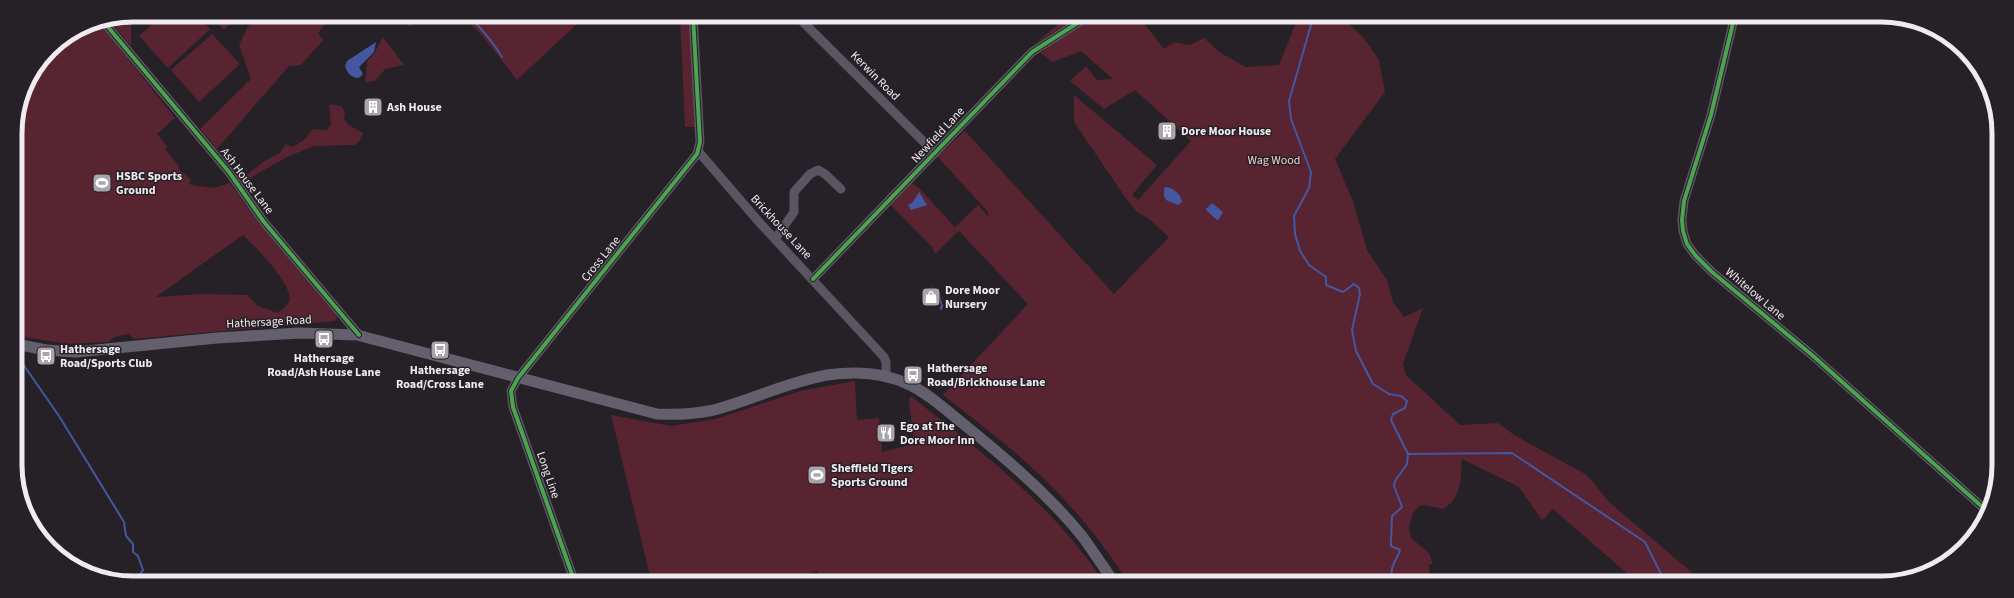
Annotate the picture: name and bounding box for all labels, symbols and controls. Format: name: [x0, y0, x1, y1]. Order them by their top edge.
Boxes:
street label: Kerwin Road: [847, 48, 903, 104]
building icon: Ash House: [362, 96, 384, 118]
place label: Ash House: [386, 99, 442, 116]
street label: Newfield Lane: [907, 103, 969, 167]
building icon: Dore Moor House: [1156, 120, 1178, 142]
place label: Dore Moor House: [1181, 123, 1271, 140]
street label: Ash House Lane: [216, 144, 278, 218]
park label: Wag Wood: [1248, 152, 1300, 169]
place label: HSBC Sports Ground: [116, 168, 182, 199]
sports icon: HSBC Sports Ground: [91, 172, 113, 194]
street label: Brickhouse Lane: [747, 191, 816, 263]
street label: Cross Lane: [577, 233, 625, 285]
street label: Whitelow Lane: [1721, 264, 1789, 324]
place label: Dore Moor Nursery: [945, 282, 1000, 313]
shop icon: Dore Moor Nursery: [920, 286, 942, 308]
street label: Hathersage Road: [226, 311, 312, 333]
bus stop icon: Hathersage Road/Ash House Lane: [313, 328, 335, 350]
bus stop icon: Hathersage Road/Cross Lane: [429, 339, 451, 361]
place label: Hathersage Road/Sports Club: [60, 341, 152, 372]
bus stop icon: Hathersage Road/Sports Club: [35, 345, 57, 367]
place label: Hathersage Road/Ash House Lane: [267, 350, 381, 381]
place label: Hathersage Road/Brickhouse Lane: [927, 360, 1045, 391]
place label: Hathersage Road/Cross Lane: [396, 362, 484, 393]
bus stop icon: Hathersage Road/Brickhouse Lane: [902, 364, 924, 386]
place label: Ego at The Dore Moor Inn: [900, 418, 975, 449]
restaurant icon: Ego at The Dore Moor Inn: [875, 422, 897, 444]
street label: Long Line: [532, 449, 564, 501]
place label: Sheffield Tigers Sports Ground: [831, 460, 913, 491]
sports icon: Sheffield Tigers Sports Ground: [806, 464, 828, 486]

